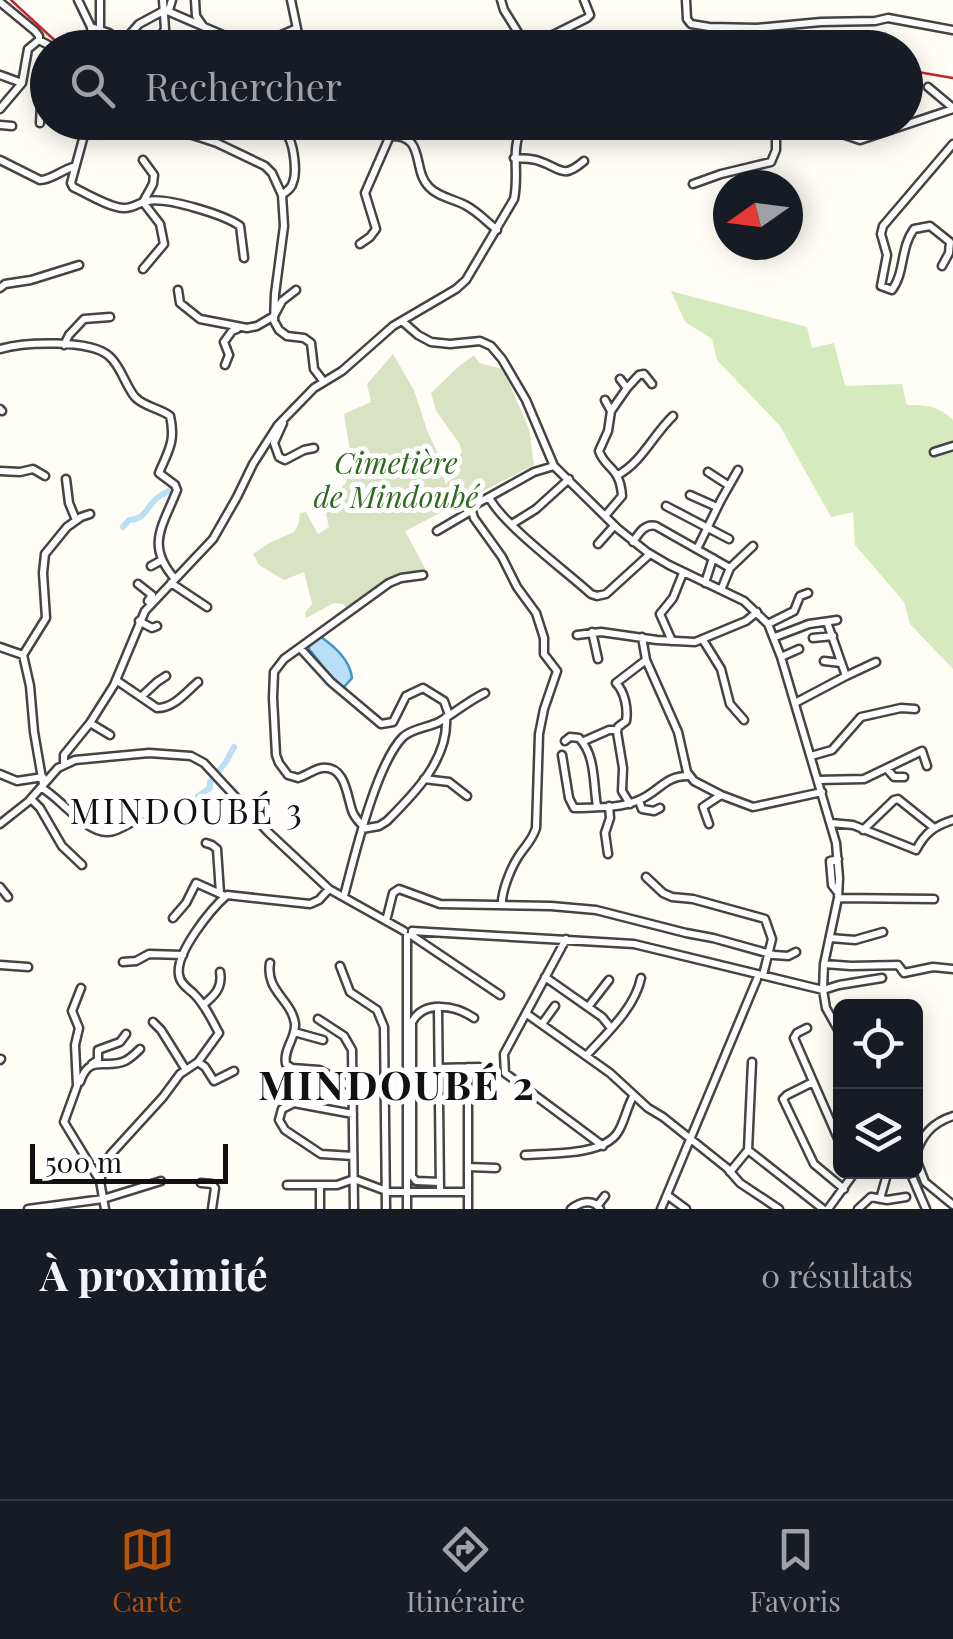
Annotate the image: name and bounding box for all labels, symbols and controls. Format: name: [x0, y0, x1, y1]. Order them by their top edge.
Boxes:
search box: [30, 30, 923, 140]
icon: search: [65, 58, 120, 113]
text: Rechercher: [145, 60, 342, 111]
north arrow: [713, 170, 803, 260]
park label: Cimetière de Mindoubé: [314, 442, 481, 516]
district label: MINDOUBÉ 3: [70, 786, 304, 833]
map controls: [833, 999, 923, 1179]
button: locate: [833, 999, 923, 1089]
district label: MINDOUBÉ 2: [258, 1057, 536, 1110]
button: layers: [833, 1089, 923, 1179]
scale bar: [30, 1139, 228, 1184]
text: 500 m: [45, 1143, 122, 1180]
text: À proximité: [40, 1246, 268, 1302]
text: 0 résultats: [761, 1253, 913, 1296]
tab: Carte: [112, 1522, 182, 1619]
tab: Itinéraire: [406, 1522, 525, 1619]
tab: Favoris: [750, 1522, 841, 1619]

